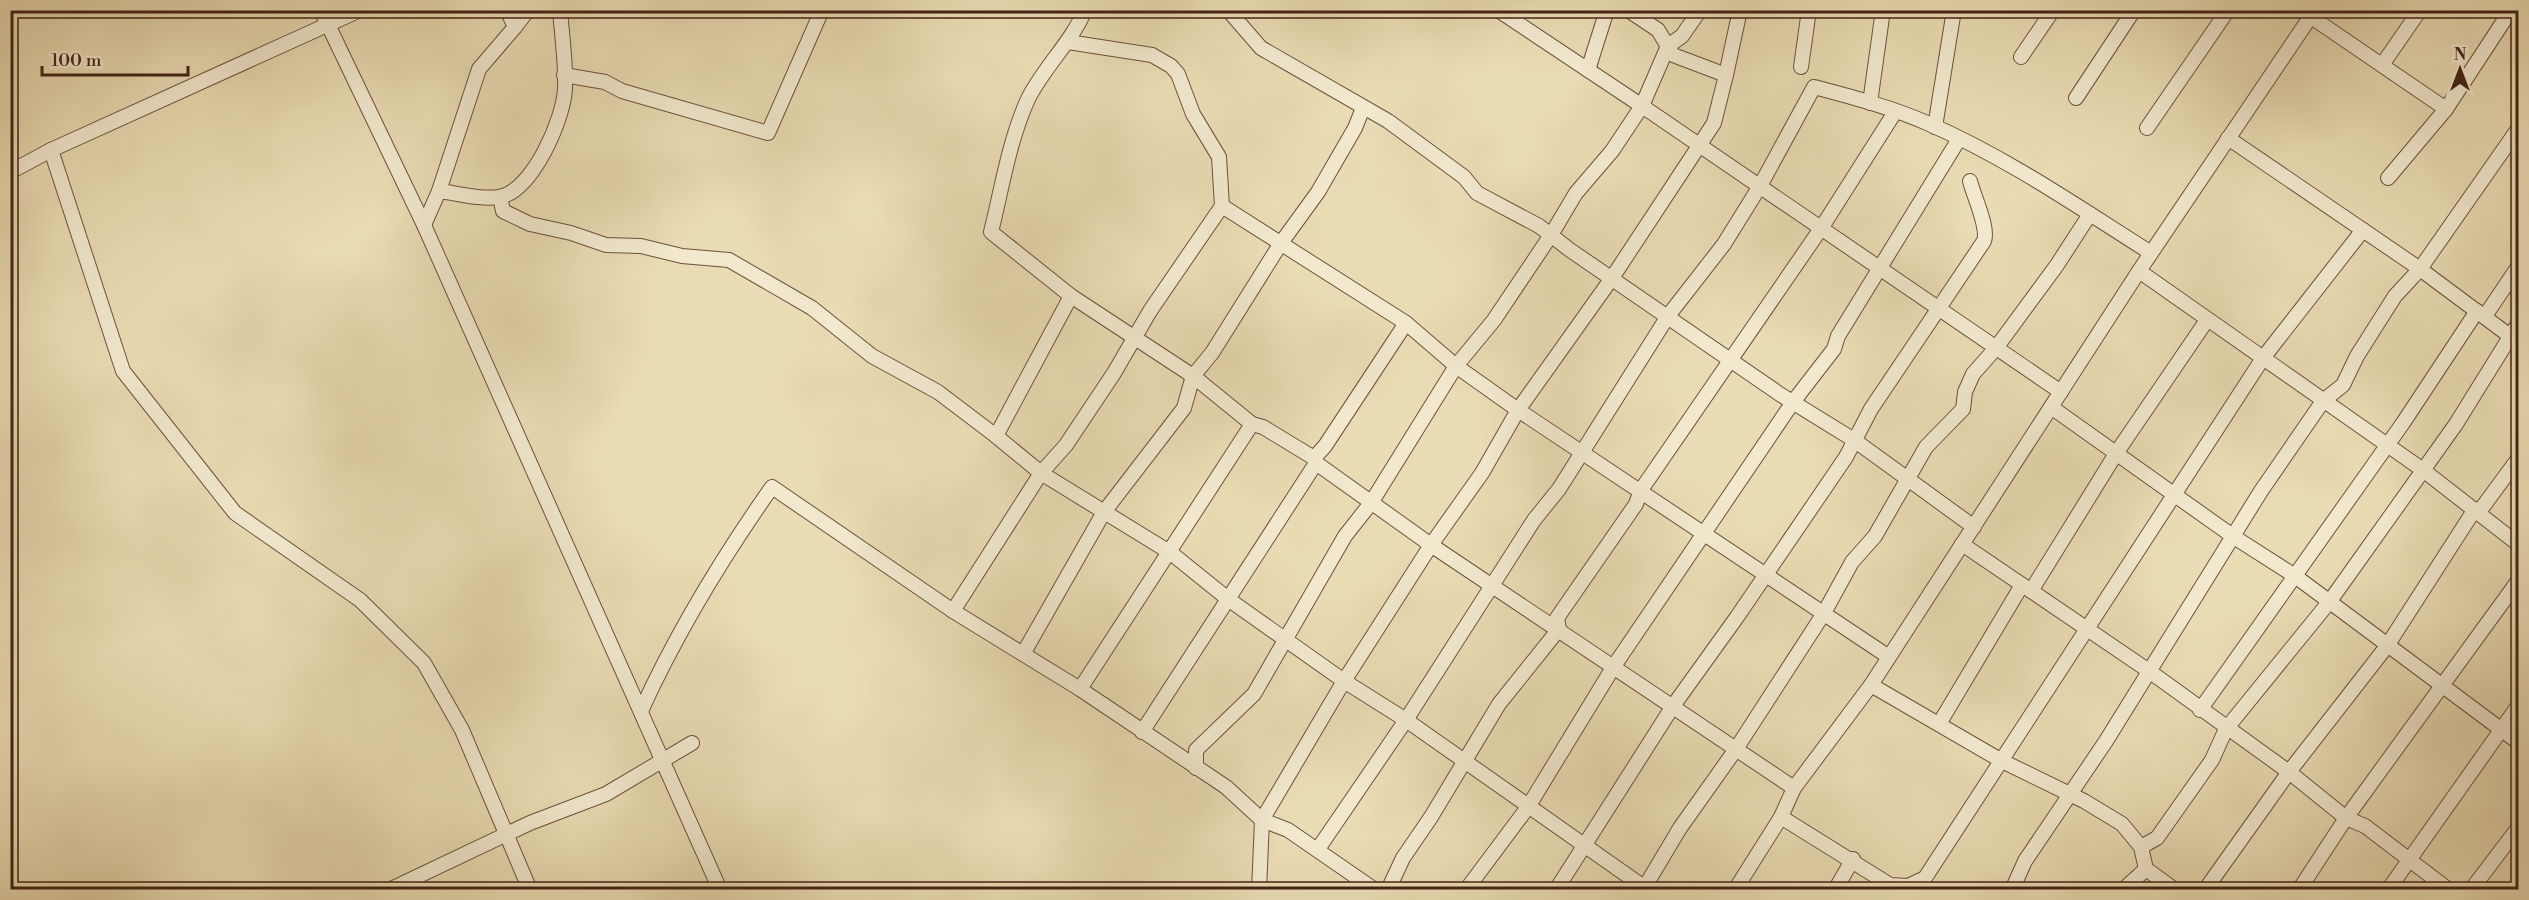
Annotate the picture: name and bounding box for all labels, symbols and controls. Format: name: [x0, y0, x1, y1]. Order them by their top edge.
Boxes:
scale bar: [42, 39, 188, 77]
north arrow: [2430, 39, 2490, 99]
text: N: [2454, 45, 2467, 65]
text: 100 m: [51, 49, 102, 72]

